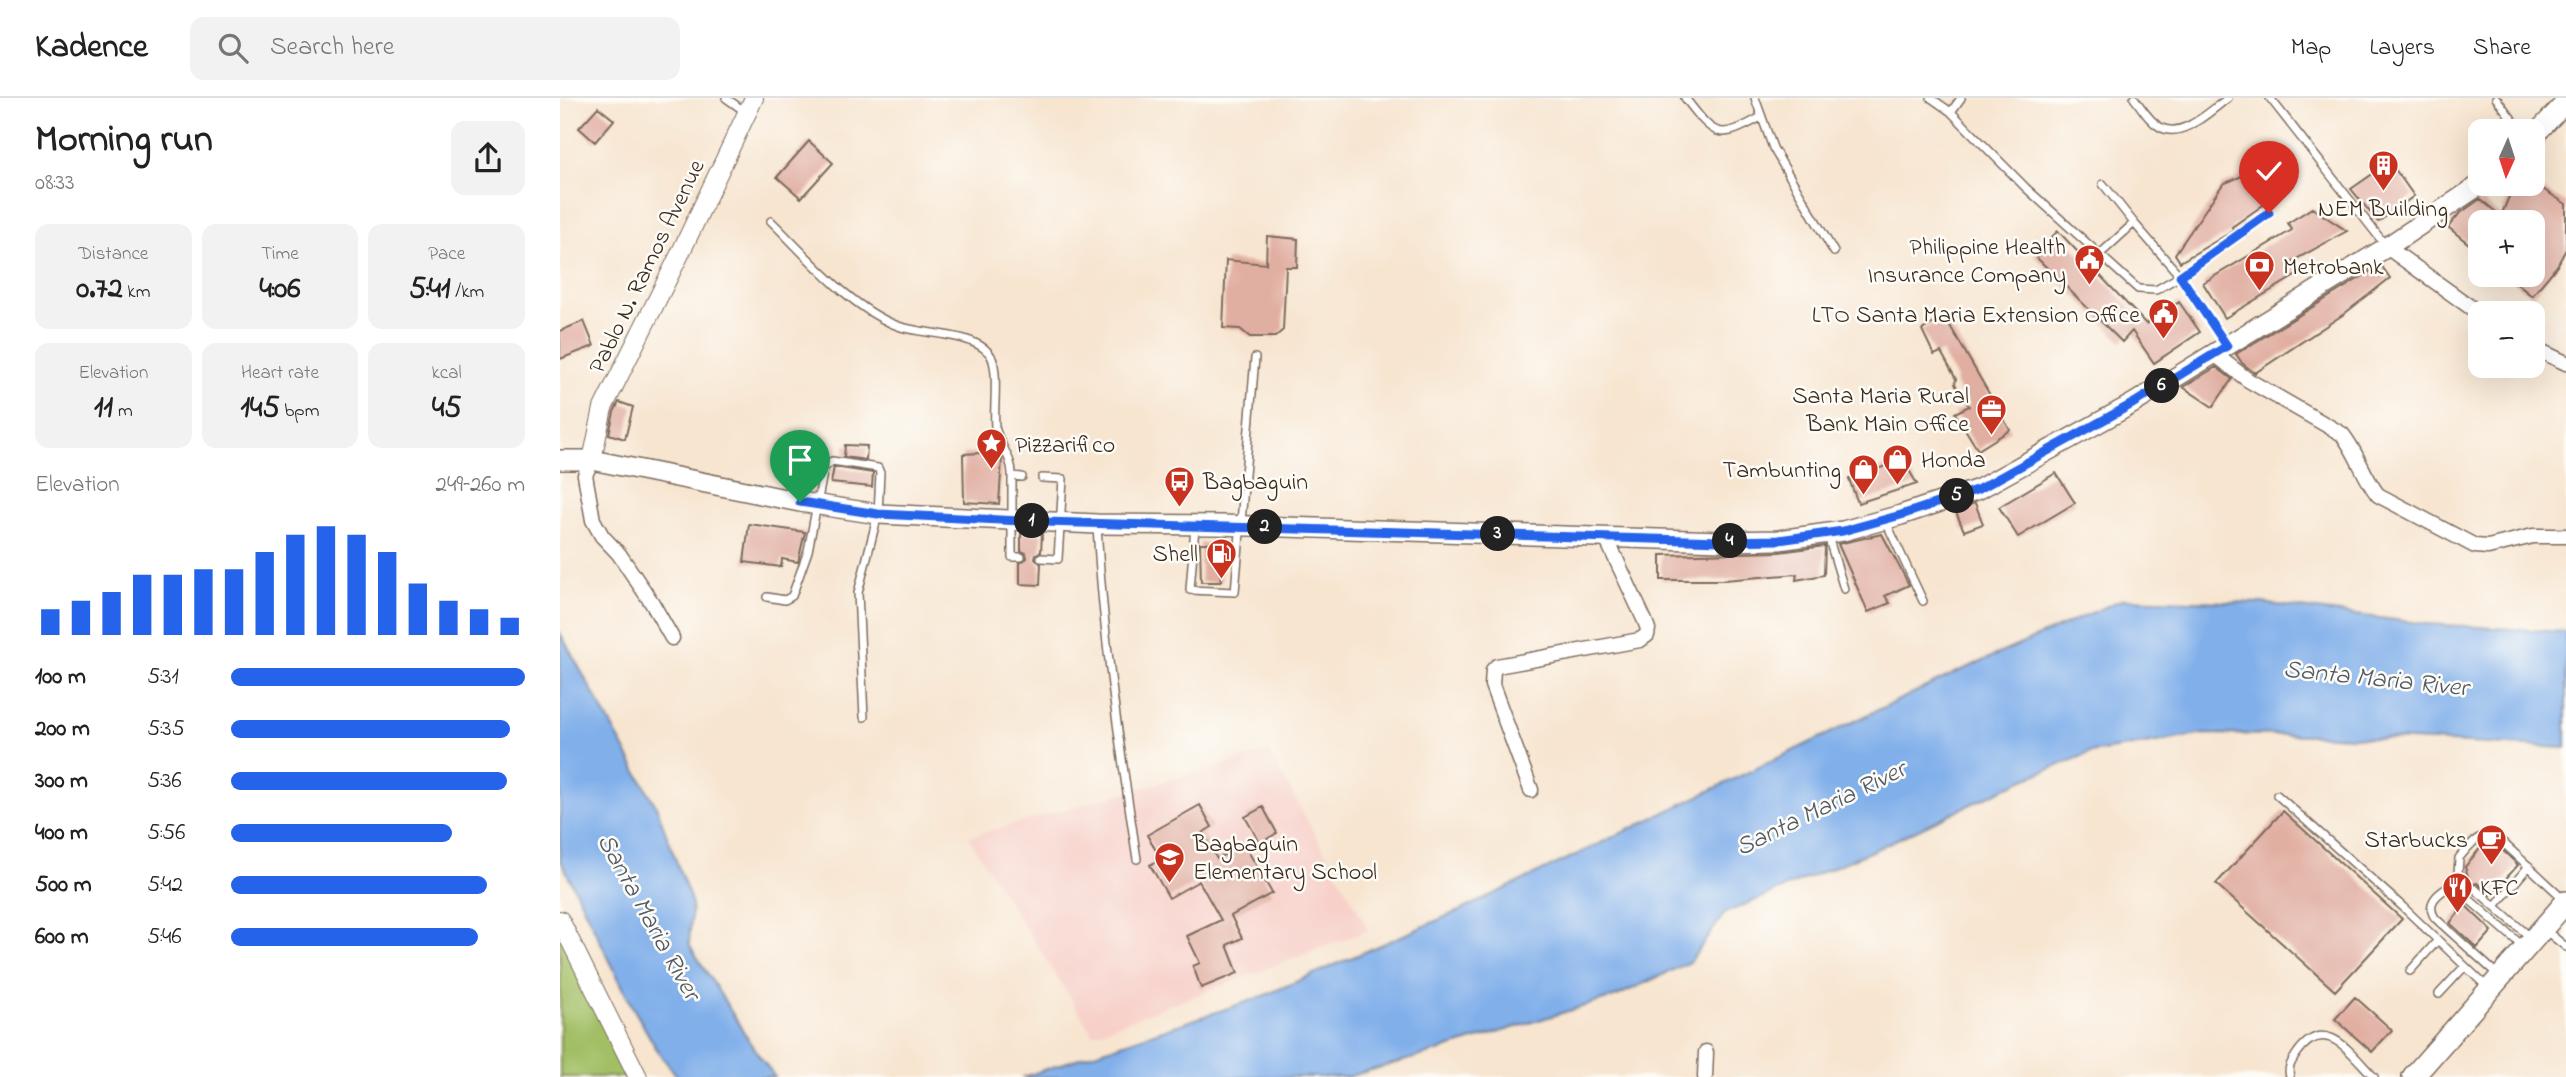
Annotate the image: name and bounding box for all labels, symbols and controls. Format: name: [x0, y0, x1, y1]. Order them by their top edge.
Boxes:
search box: [190, 17, 680, 80]
text: Kadence: [35, 24, 148, 72]
icon: search: [214, 29, 252, 67]
text: Search here: [270, 29, 394, 67]
text: Map: [2291, 31, 2331, 66]
text: Layers: [2369, 31, 2435, 66]
text: Share: [2473, 31, 2531, 66]
text: Morning run: [35, 113, 213, 169]
north arrow: [2468, 119, 2544, 196]
map controls: [2468, 119, 2545, 378]
button: share: [451, 121, 525, 195]
pin: [2239, 141, 2299, 213]
building icon: NEM Building: [2366, 149, 2400, 193]
icon: check: [2250, 152, 2288, 190]
street label: Pablo N. Ramos Avenue: [581, 154, 715, 380]
text: 08:33: [35, 167, 75, 200]
place label: NEM Building: [2318, 193, 2448, 228]
button: +: [2468, 210, 2545, 287]
place label: Philippine Health Insurance Company: [1868, 231, 2066, 295]
text: Distance: [78, 241, 148, 268]
text: Time: [261, 241, 299, 268]
text: Pace: [428, 241, 465, 268]
public building icon: Philippine Health Insurance Company: [2072, 243, 2106, 287]
bank icon: Metrobank: [2243, 249, 2277, 293]
place label: Metrobank: [2283, 251, 2384, 286]
text: 0.72: [76, 268, 123, 312]
text: 4:06: [259, 268, 301, 312]
text: 5:41: [409, 268, 451, 312]
text: km: [123, 279, 150, 306]
text: /km: [451, 279, 484, 306]
public building icon: LTO Santa Maria Extension Office: [2146, 297, 2180, 341]
place label: LTO Santa Maria Extension Office: [1812, 299, 2140, 334]
button: −: [2468, 301, 2545, 378]
text: Elevation: [78, 360, 148, 387]
text: Heart rate: [241, 360, 319, 387]
text: kcal: [432, 360, 462, 387]
pin: 6: [2144, 368, 2180, 404]
text: 6: [2157, 372, 2166, 399]
place label: Santa Maria Rural Bank Main Office: [1792, 380, 1969, 443]
text: 11: [94, 387, 113, 431]
text: 145: [241, 387, 280, 431]
text: 45: [432, 387, 461, 431]
office icon: Santa Maria Rural Bank Main Office: [1975, 392, 2009, 436]
text: m: [113, 398, 133, 425]
text: bpm: [280, 398, 319, 425]
place icon: Pizzarifico: [975, 427, 1009, 471]
place label: Pizzarifico: [1015, 429, 1115, 464]
pin: [770, 430, 830, 502]
icon: arrive: [781, 441, 819, 479]
shop icon: Honda: [1881, 442, 1915, 486]
place label: Honda: [1921, 444, 1986, 479]
shop icon: Tambunting: [1847, 452, 1881, 496]
place label: Tambunting: [1722, 454, 1841, 489]
bus stop icon: Bagbaguin: [1163, 464, 1197, 508]
place label: Bagbaguin: [1202, 466, 1308, 501]
text: Elevation: [35, 469, 120, 502]
text: 249–260 m: [435, 469, 525, 502]
pin: 5: [1940, 478, 1974, 514]
text: 5: [1951, 482, 1962, 509]
pin: 1: [1014, 504, 1050, 538]
text: 1: [1028, 507, 1035, 534]
pin: 2: [1248, 510, 1282, 544]
text: 2: [1260, 513, 1269, 540]
pin: 3: [1480, 516, 1516, 551]
text: 3: [1494, 520, 1501, 547]
pin: 4: [1712, 524, 1748, 558]
text: 4: [1726, 527, 1733, 554]
fuel station icon: Shell: [1204, 536, 1238, 580]
place label: Shell: [1152, 538, 1198, 573]
water label: Santa Maria River: [2281, 651, 2473, 709]
text: 100 m: [35, 661, 86, 694]
text: 5:31: [147, 661, 179, 694]
text: 200 m: [35, 713, 90, 746]
text: 5:35: [147, 713, 185, 746]
water label: Santa Maria River: [1730, 751, 1916, 867]
text: 300 m: [35, 765, 88, 798]
text: 5:36: [147, 765, 182, 798]
text: 400 m: [35, 817, 88, 850]
text: 5:56: [147, 817, 185, 850]
cafe icon: Starbucks: [2474, 822, 2508, 866]
place label: Starbucks: [2364, 824, 2468, 859]
water label: Santa Maria River: [586, 827, 710, 1010]
place label: Bagbaguin Elementary School: [1192, 828, 1377, 892]
school or university icon: Bagbaguin Elementary School: [1153, 840, 1187, 884]
text: 500 m: [35, 869, 92, 902]
text: 5:42: [147, 869, 183, 902]
restaurant icon: KFC: [2440, 870, 2474, 914]
place label: KFC: [2480, 872, 2518, 907]
text: 600 m: [35, 921, 89, 954]
text: 5:46: [147, 921, 182, 954]

